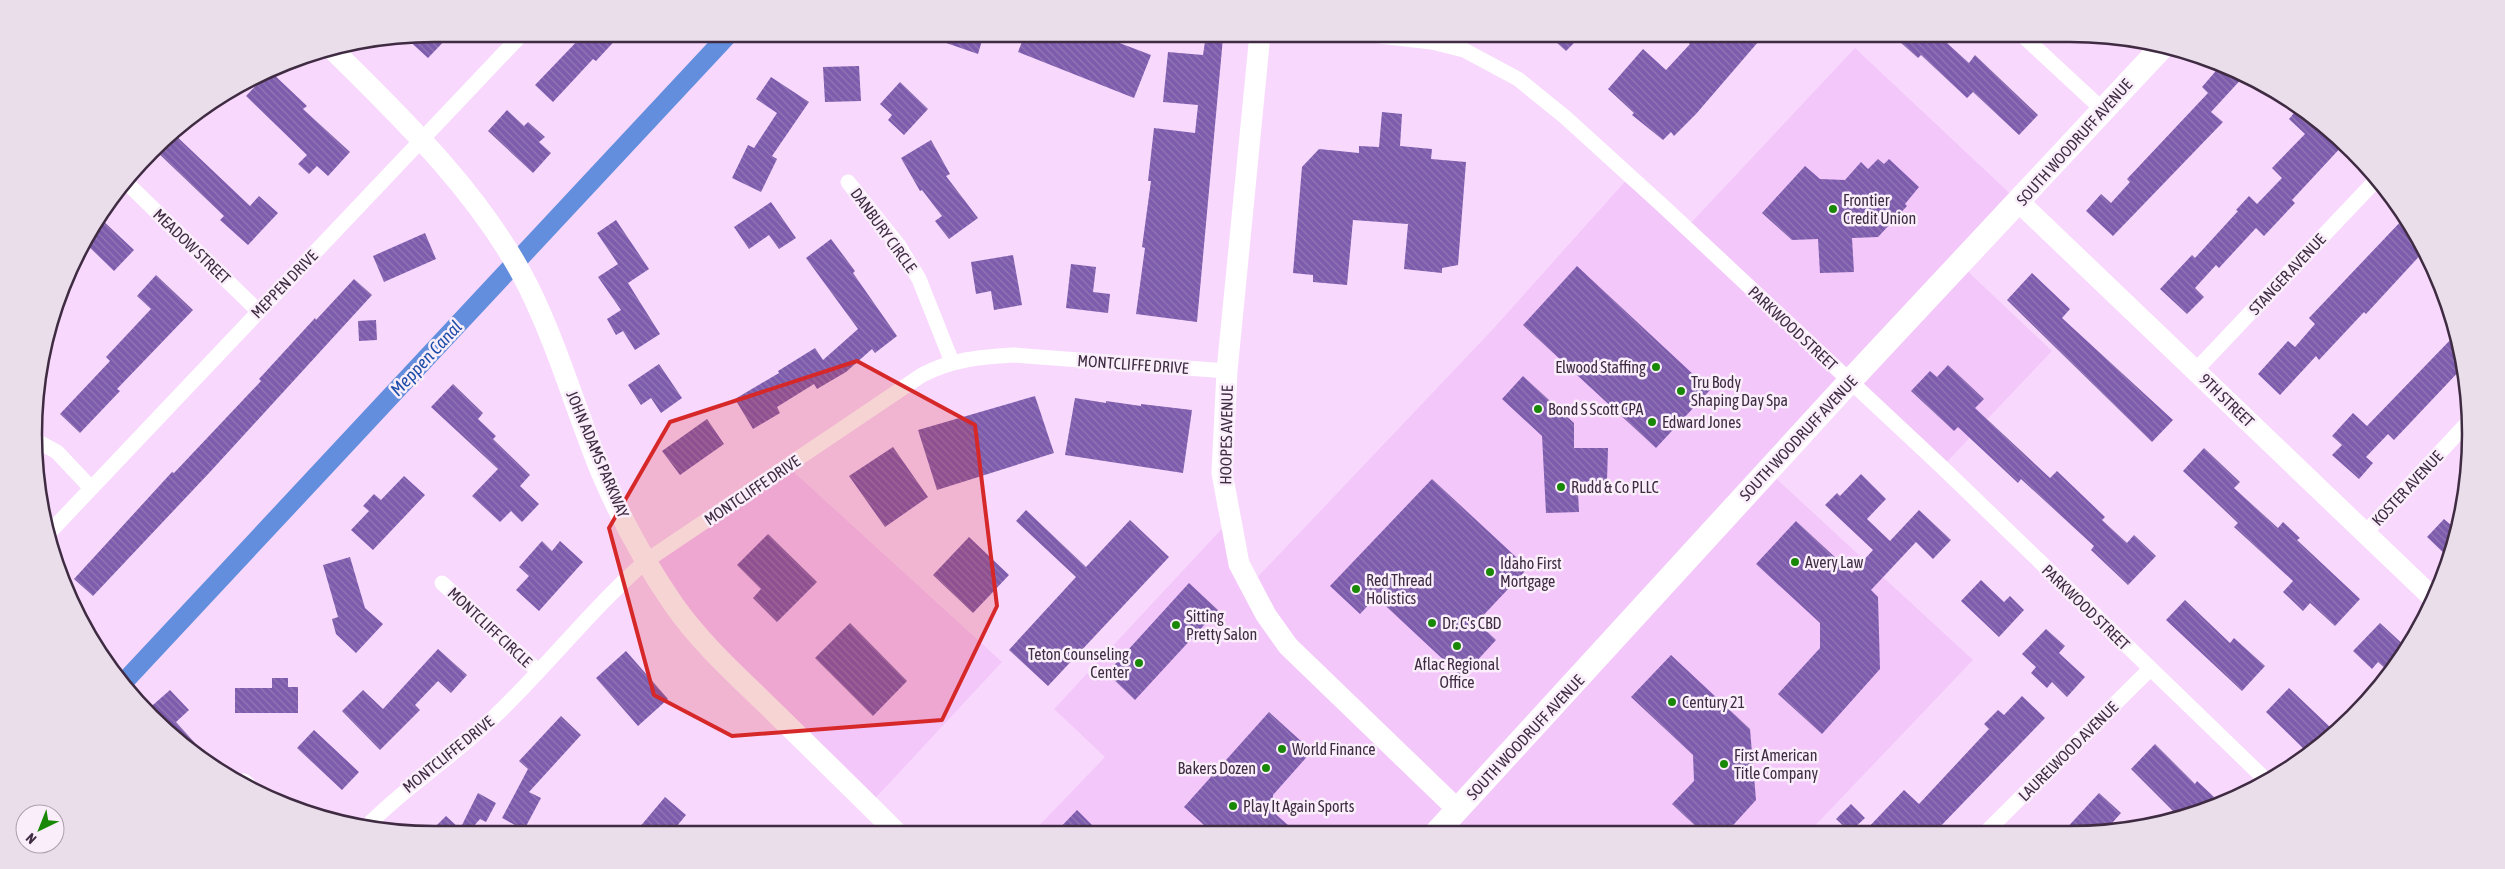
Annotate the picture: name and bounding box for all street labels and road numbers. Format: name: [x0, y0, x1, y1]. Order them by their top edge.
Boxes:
street label: SOUTH WOODRUFF AVENUE: [2013, 75, 2136, 209]
street label: DANBURY CIRCLE: [847, 184, 921, 276]
street label: MEADOW STREET: [150, 205, 234, 287]
street label: STANGER AVENUE: [2245, 230, 2329, 318]
street label: MEPPEN DRIVE: [247, 246, 321, 322]
street label: PARKWOOD STREET: [1745, 282, 1841, 374]
street label: MONTCLIFFE DRIVE: [1077, 351, 1189, 377]
street label: 9TH STREET: [2196, 370, 2258, 430]
street label: SOUTH WOODRUFF AVENUE: [1736, 372, 1860, 504]
street label: HOOPES AVENUE: [1216, 385, 1236, 485]
street label: JOHN ADAMS PARKWAY: [563, 388, 633, 521]
street label: KOSTER AVENUE: [2368, 447, 2446, 529]
street label: MONTCLIFFE DRIVE: [701, 451, 803, 529]
street label: PARKWOOD STREET: [2039, 561, 2133, 653]
street label: MONTCLIFF CIRCLE: [444, 584, 536, 671]
street label: SOUTH WOODRUFF AVENUE: [1463, 671, 1587, 803]
street label: LAURELWOOD AVENUE: [2015, 698, 2121, 804]
street label: MONTCLIFFE DRIVE: [399, 712, 497, 796]

